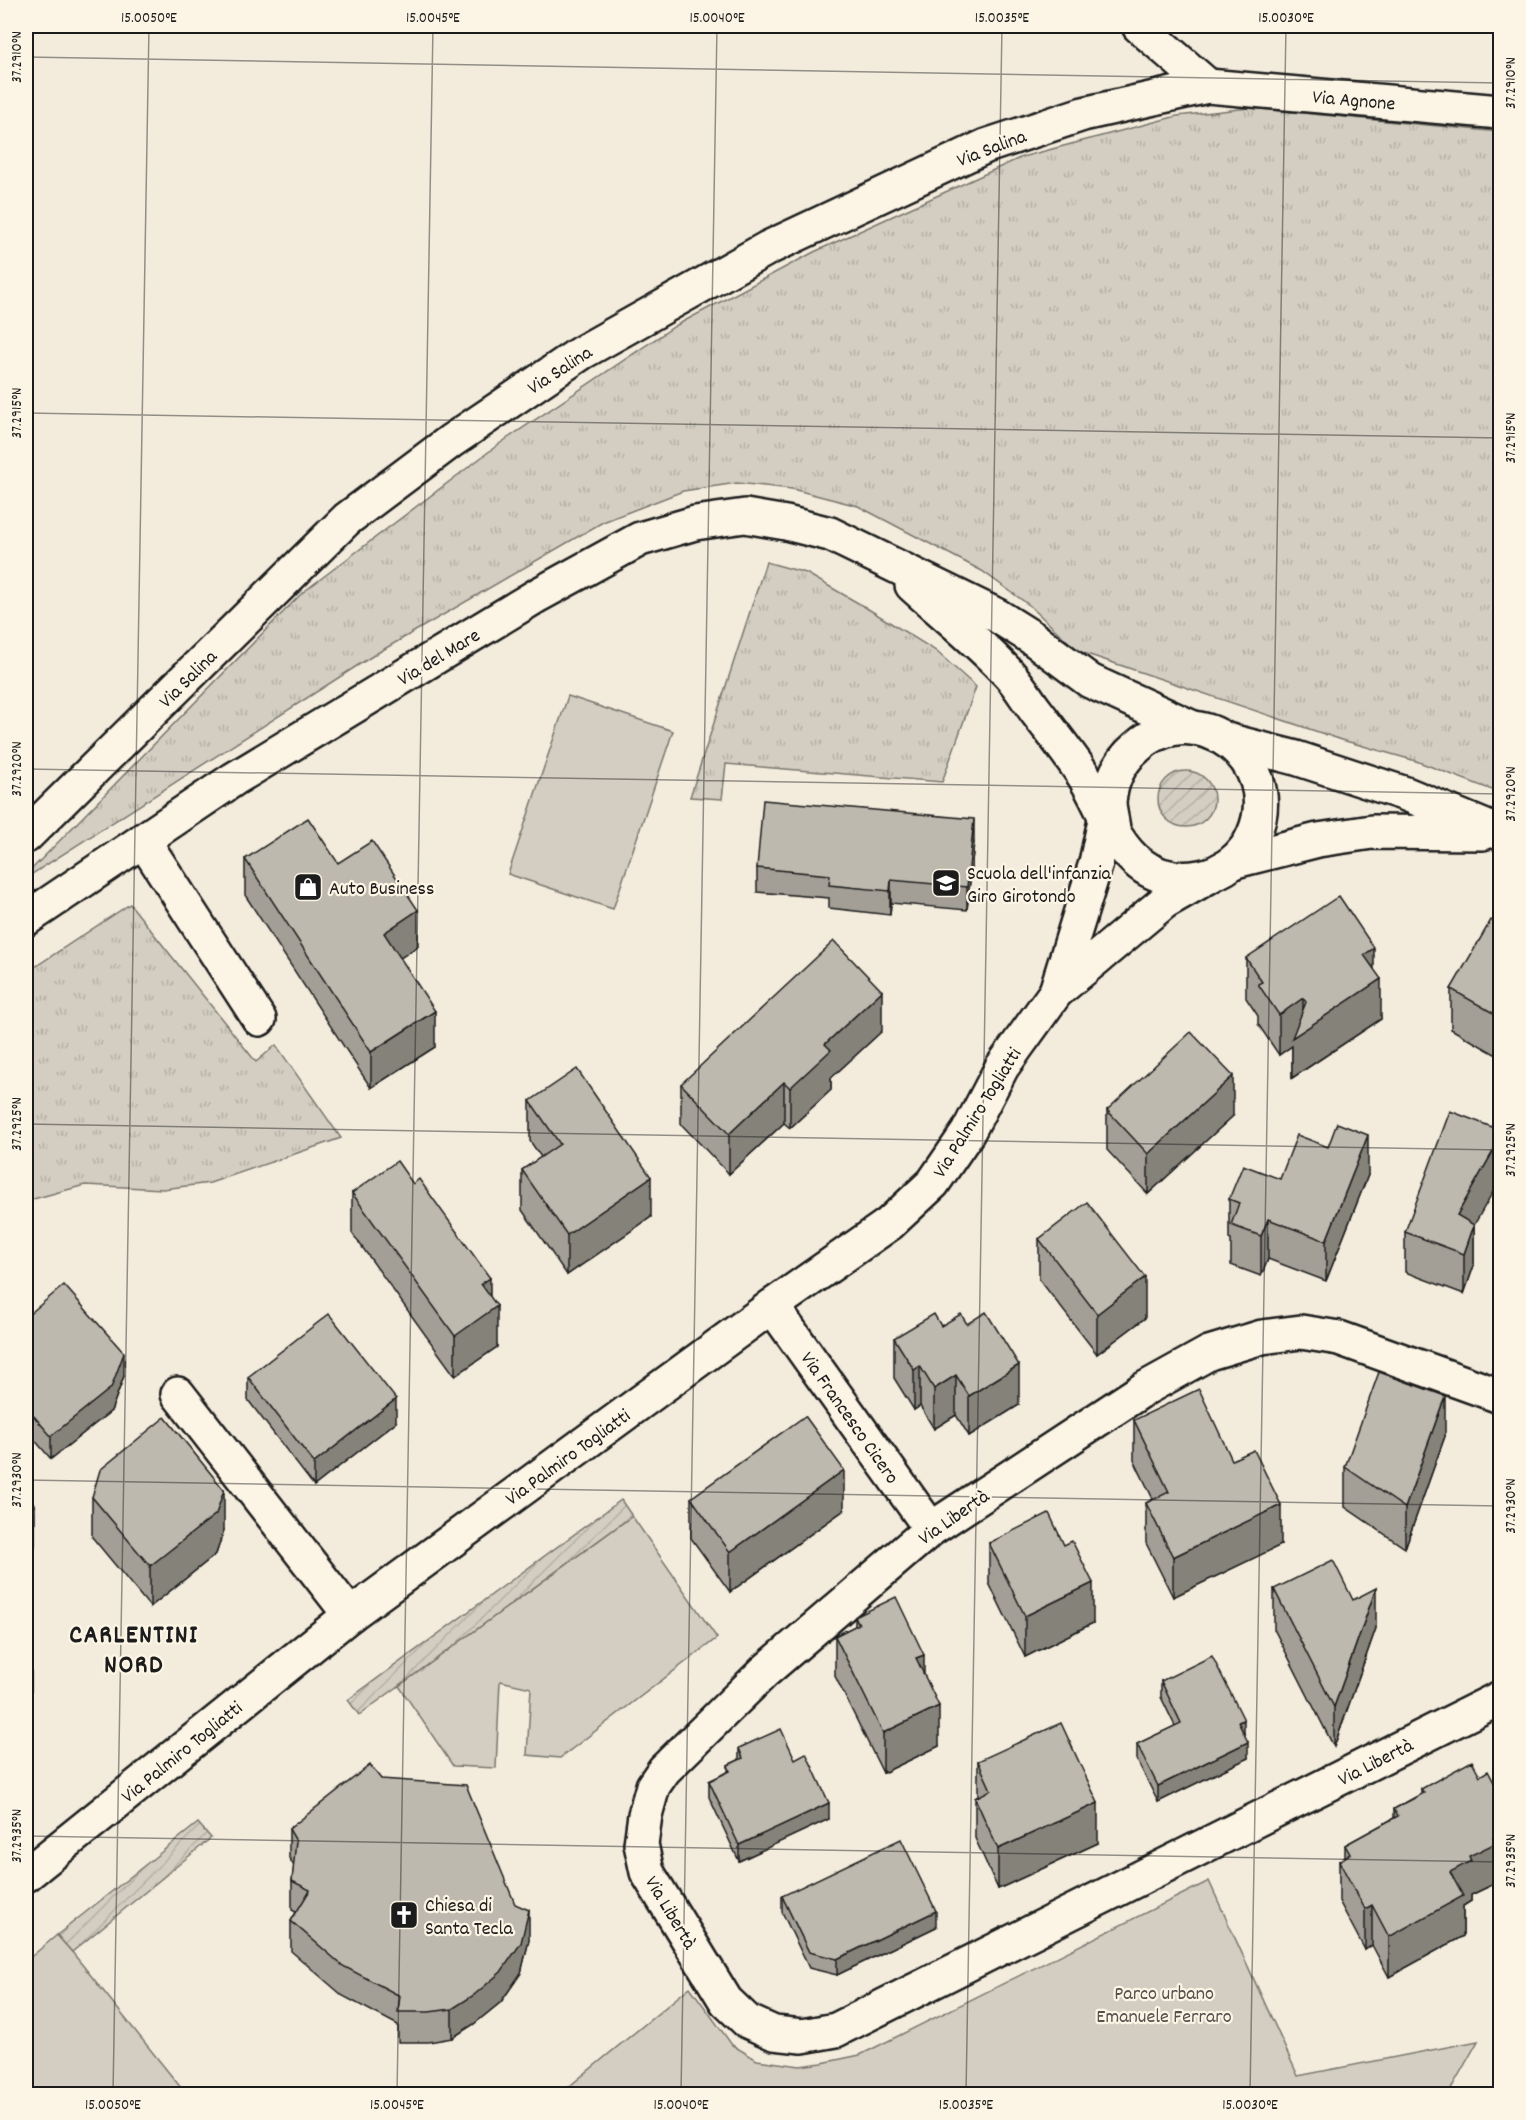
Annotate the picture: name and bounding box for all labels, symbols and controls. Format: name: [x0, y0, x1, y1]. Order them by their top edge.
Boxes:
text: 15.0050°E: [121, 8, 177, 30]
text: 15.0045°E: [406, 8, 460, 30]
text: 15.0040°E: [689, 8, 745, 30]
text: 15.0035°E: [975, 8, 1029, 30]
text: 15.0030°E: [1258, 8, 1314, 30]
text: 37.2910°N: [7, 31, 29, 83]
text: 37.2910°N: [1501, 57, 1523, 109]
street label: Via Agnone: [1311, 84, 1397, 120]
street label: Via Salina: [953, 124, 1032, 176]
street label: Via Salina: [523, 340, 599, 403]
text: 37.2915°N: [7, 388, 29, 438]
text: 37.2915°N: [1501, 413, 1523, 463]
street label: Via del Mare: [393, 623, 486, 694]
street label: Via Salina: [154, 644, 225, 716]
text: 37.2920°N: [7, 741, 29, 797]
text: 37.2920°N: [1501, 766, 1523, 822]
place label: Scuola dell'infanzia Giro Girotondo: [967, 861, 1112, 912]
school or university icon: Scuola dell'infanzia Giro Girotondo: [930, 867, 962, 899]
shop icon: Auto Business: [292, 871, 324, 903]
place label: Auto Business: [329, 876, 434, 904]
street label: Via Palmiro Togliatti: [927, 1043, 1030, 1184]
text: 37.2925°N: [7, 1097, 29, 1151]
text: 37.2925°N: [1501, 1123, 1523, 1177]
street label: Via Francesco Cicero: [792, 1347, 905, 1491]
street label: Via Palmiro Togliatti: [500, 1403, 637, 1513]
text: 37.2930°N: [7, 1452, 29, 1508]
text: 37.2930°N: [1501, 1478, 1523, 1534]
street label: Via Libertà: [913, 1484, 996, 1553]
district label: CARLENTINI NORD: [69, 1618, 199, 1685]
street label: Via Palmiro Togliatti: [116, 1695, 250, 1811]
street label: Via Libertà: [1334, 1733, 1419, 1795]
text: 37.2935°N: [7, 1809, 29, 1863]
text: 37.2935°N: [1501, 1834, 1523, 1888]
street label: Via Libertà: [636, 1871, 702, 1956]
place label: Chiesa di Santa Tecla: [425, 1893, 513, 1944]
church icon: Chiesa di Santa Tecla: [388, 1899, 420, 1931]
park label: Parco urbano Emanuele Ferraro: [1096, 1981, 1232, 2032]
text: 15.0050°E: [85, 2095, 141, 2117]
text: 15.0045°E: [370, 2095, 424, 2117]
text: 15.0040°E: [653, 2095, 709, 2117]
text: 15.0035°E: [939, 2095, 993, 2117]
text: 15.0030°E: [1222, 2095, 1278, 2117]

